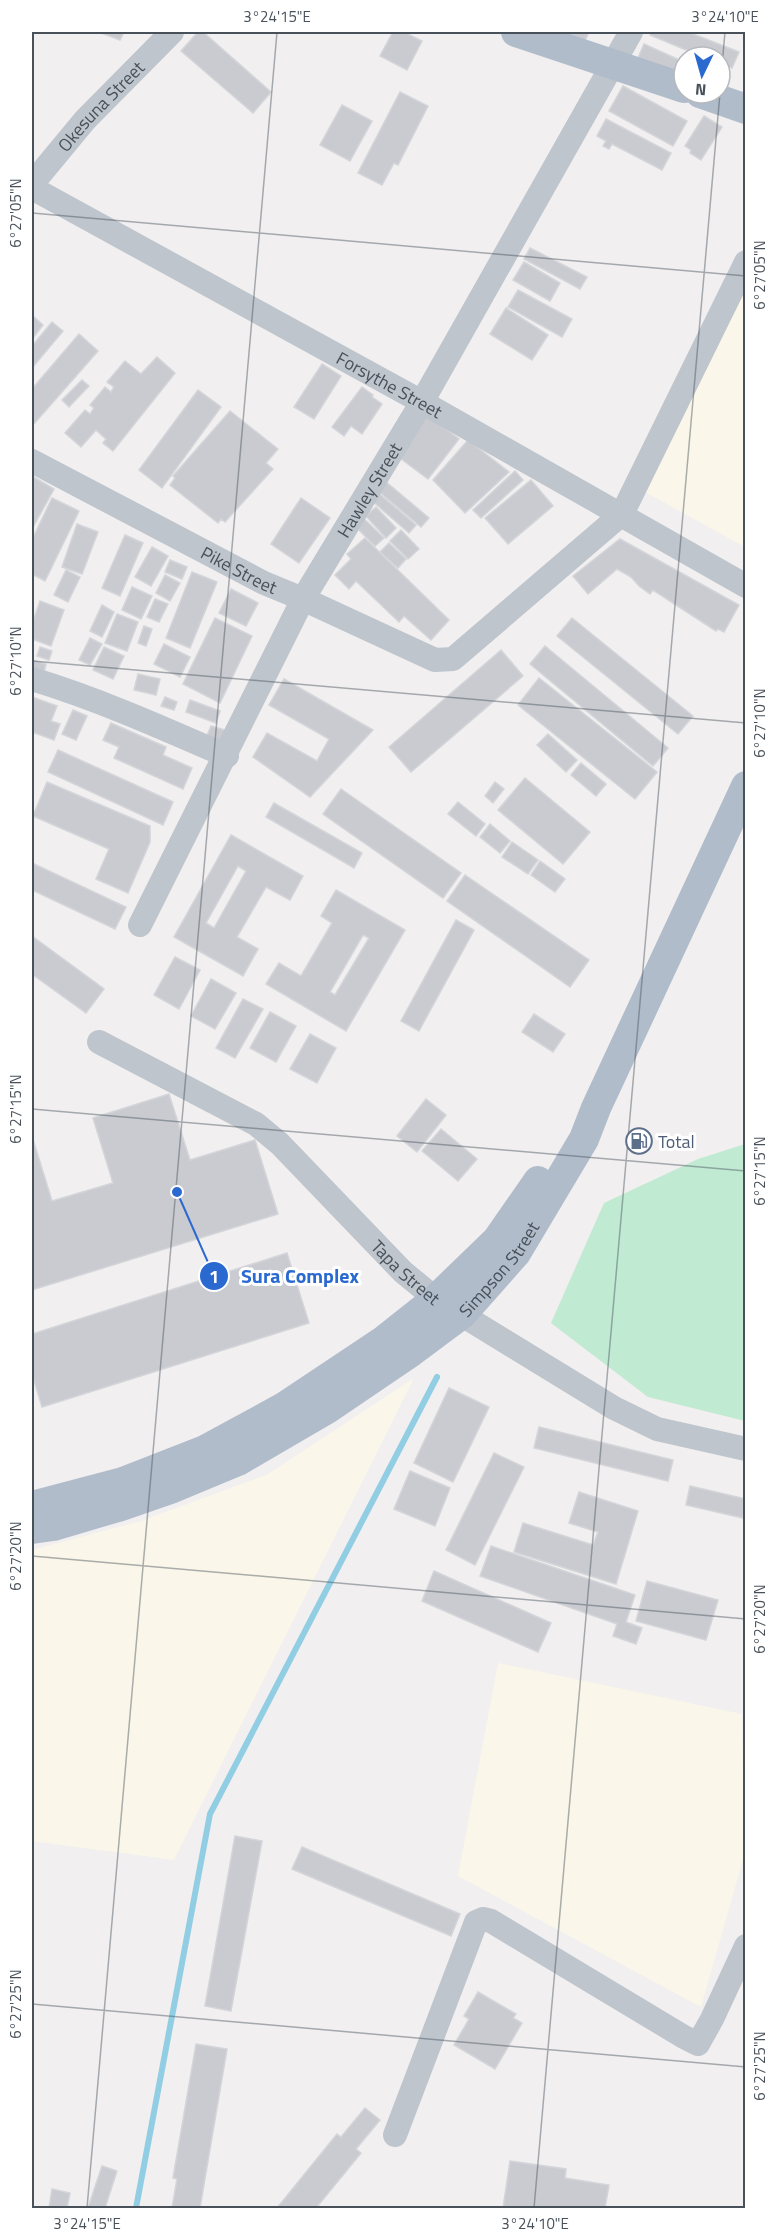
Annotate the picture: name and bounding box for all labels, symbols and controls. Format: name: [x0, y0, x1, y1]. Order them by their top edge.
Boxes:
text: 3°24'15"E: [243, 5, 311, 28]
text: 3°24'10"E: [691, 5, 759, 28]
north arrow: [672, 45, 732, 105]
street label: Okesuna Street: [51, 54, 151, 157]
text: N: [694, 78, 707, 102]
text: 6°27'05"N: [4, 178, 27, 248]
text: 6°27'05"N: [748, 240, 771, 310]
street label: Forsythe Street: [332, 344, 448, 425]
street label: Hawley Street: [330, 436, 409, 543]
street label: Pike Street: [196, 539, 282, 601]
text: 6°27'10"N: [4, 626, 27, 696]
text: 6°27'10"N: [748, 688, 771, 758]
text: 6°27'15"N: [4, 1074, 27, 1144]
fuel station icon: Total: [624, 1126, 654, 1156]
place label: Total: [658, 1128, 695, 1155]
text: 6°27'15"N: [748, 1136, 771, 1206]
street label: Simpson Street: [452, 1215, 546, 1323]
street label: Tapa Street: [365, 1233, 447, 1311]
callout: Sura Complex: [199, 1257, 371, 1295]
text: Sura Complex: [241, 1260, 360, 1291]
text: 1: [209, 1263, 219, 1290]
text: 6°27'20"N: [4, 1521, 27, 1591]
text: 6°27'20"N: [748, 1584, 771, 1654]
text: 6°27'25"N: [4, 1969, 27, 2039]
text: 6°27'25"N: [748, 2031, 771, 2101]
text: 3°24'15"E: [53, 2212, 121, 2235]
text: 3°24'10"E: [501, 2212, 569, 2235]

